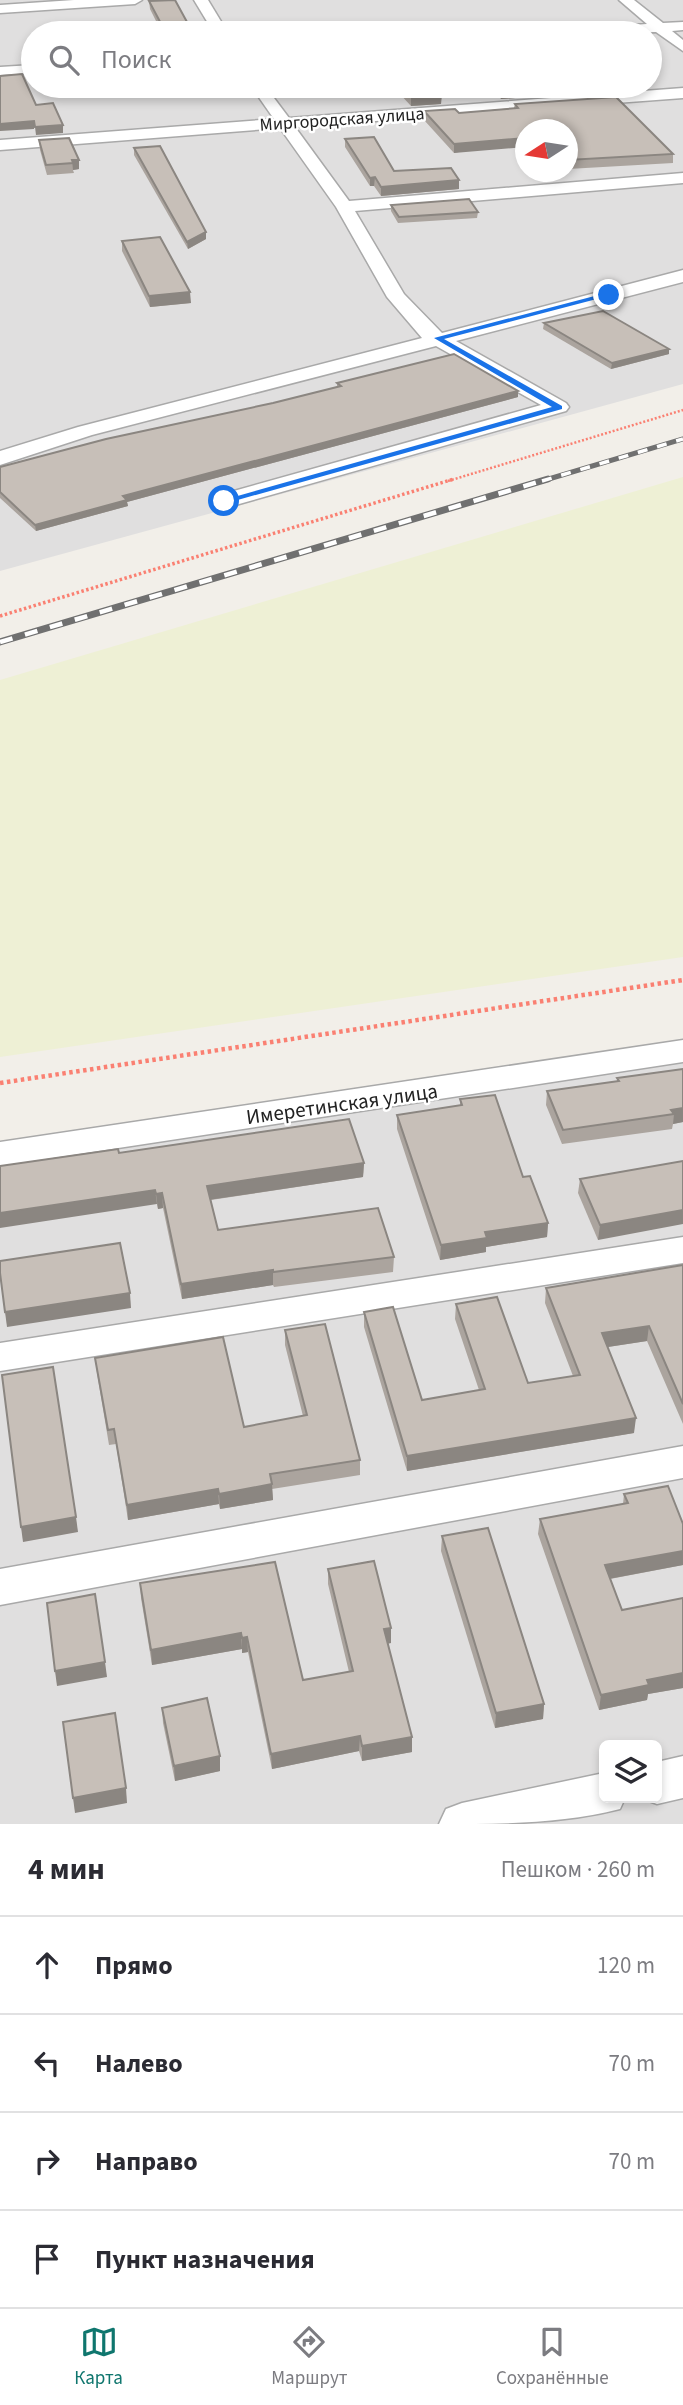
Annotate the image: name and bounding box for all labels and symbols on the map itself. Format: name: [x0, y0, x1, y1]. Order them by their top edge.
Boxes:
street label: Миргородская улица: [259, 101, 425, 138]
north arrow: [515, 119, 578, 182]
route end: [593, 279, 624, 310]
route start: [208, 485, 239, 516]
street label: Имеретинская улица: [244, 1076, 440, 1132]

